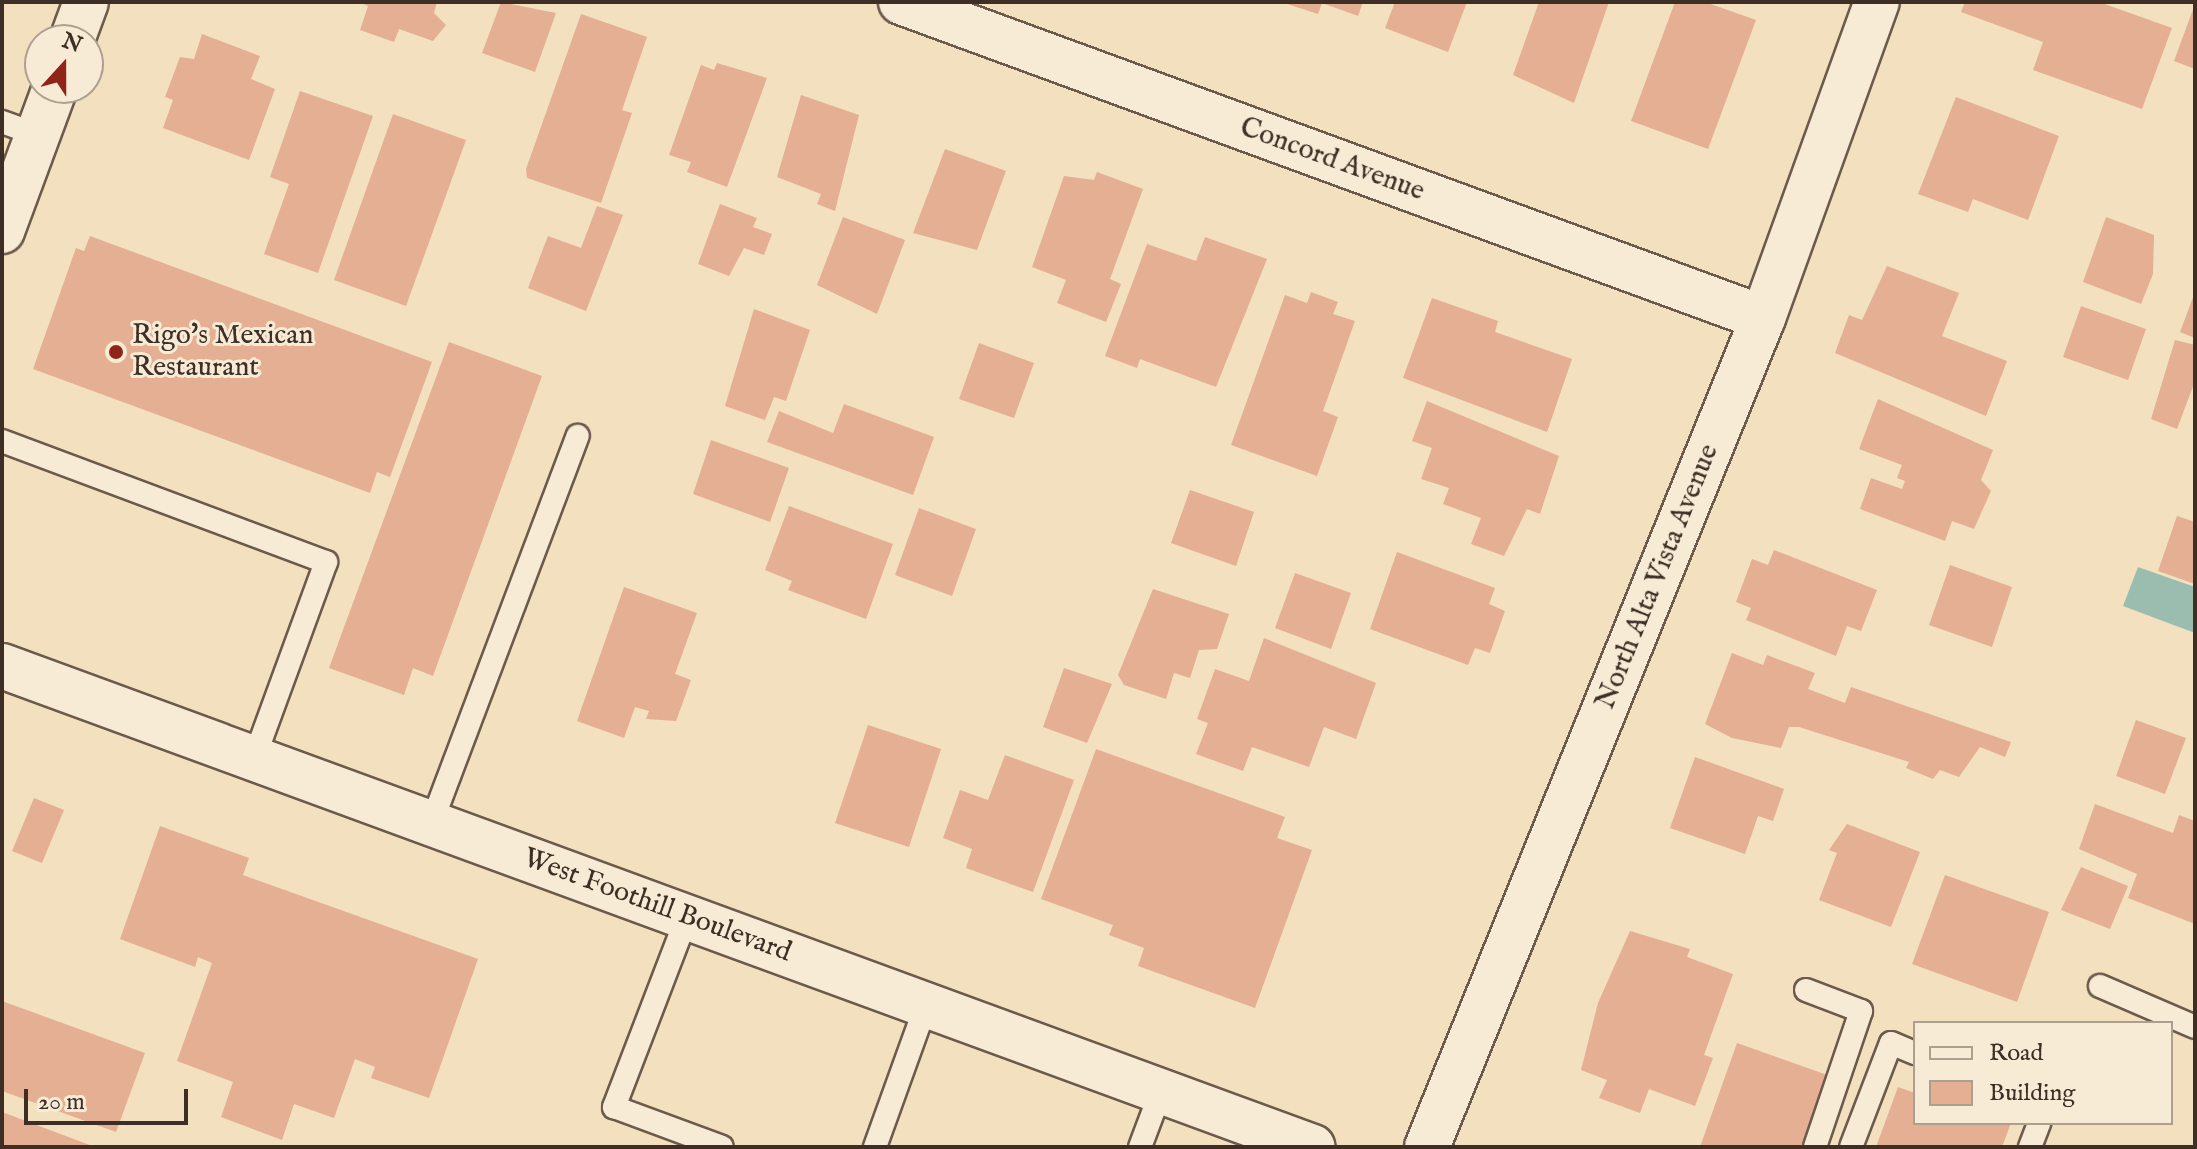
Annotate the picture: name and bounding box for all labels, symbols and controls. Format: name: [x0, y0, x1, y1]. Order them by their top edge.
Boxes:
north arrow: [24, 24, 104, 104]
text: N: [58, 27, 86, 60]
street label: Concord Avenue: [1235, 111, 1429, 209]
place label: Rigo's Mexican Restaurant: [132, 319, 313, 385]
marker: Rigo's Mexican Restaurant: [107, 343, 125, 361]
street label: North Alta Vista Avenue: [1589, 440, 1727, 714]
street label: West Foothill Boulevard: [518, 842, 796, 970]
legend: [1913, 1021, 2173, 1125]
text: Road: [1989, 1038, 2043, 1069]
scale bar: [28, 1073, 192, 1123]
text: Building: [1989, 1078, 2075, 1109]
text: 20 m: [38, 1087, 85, 1118]

